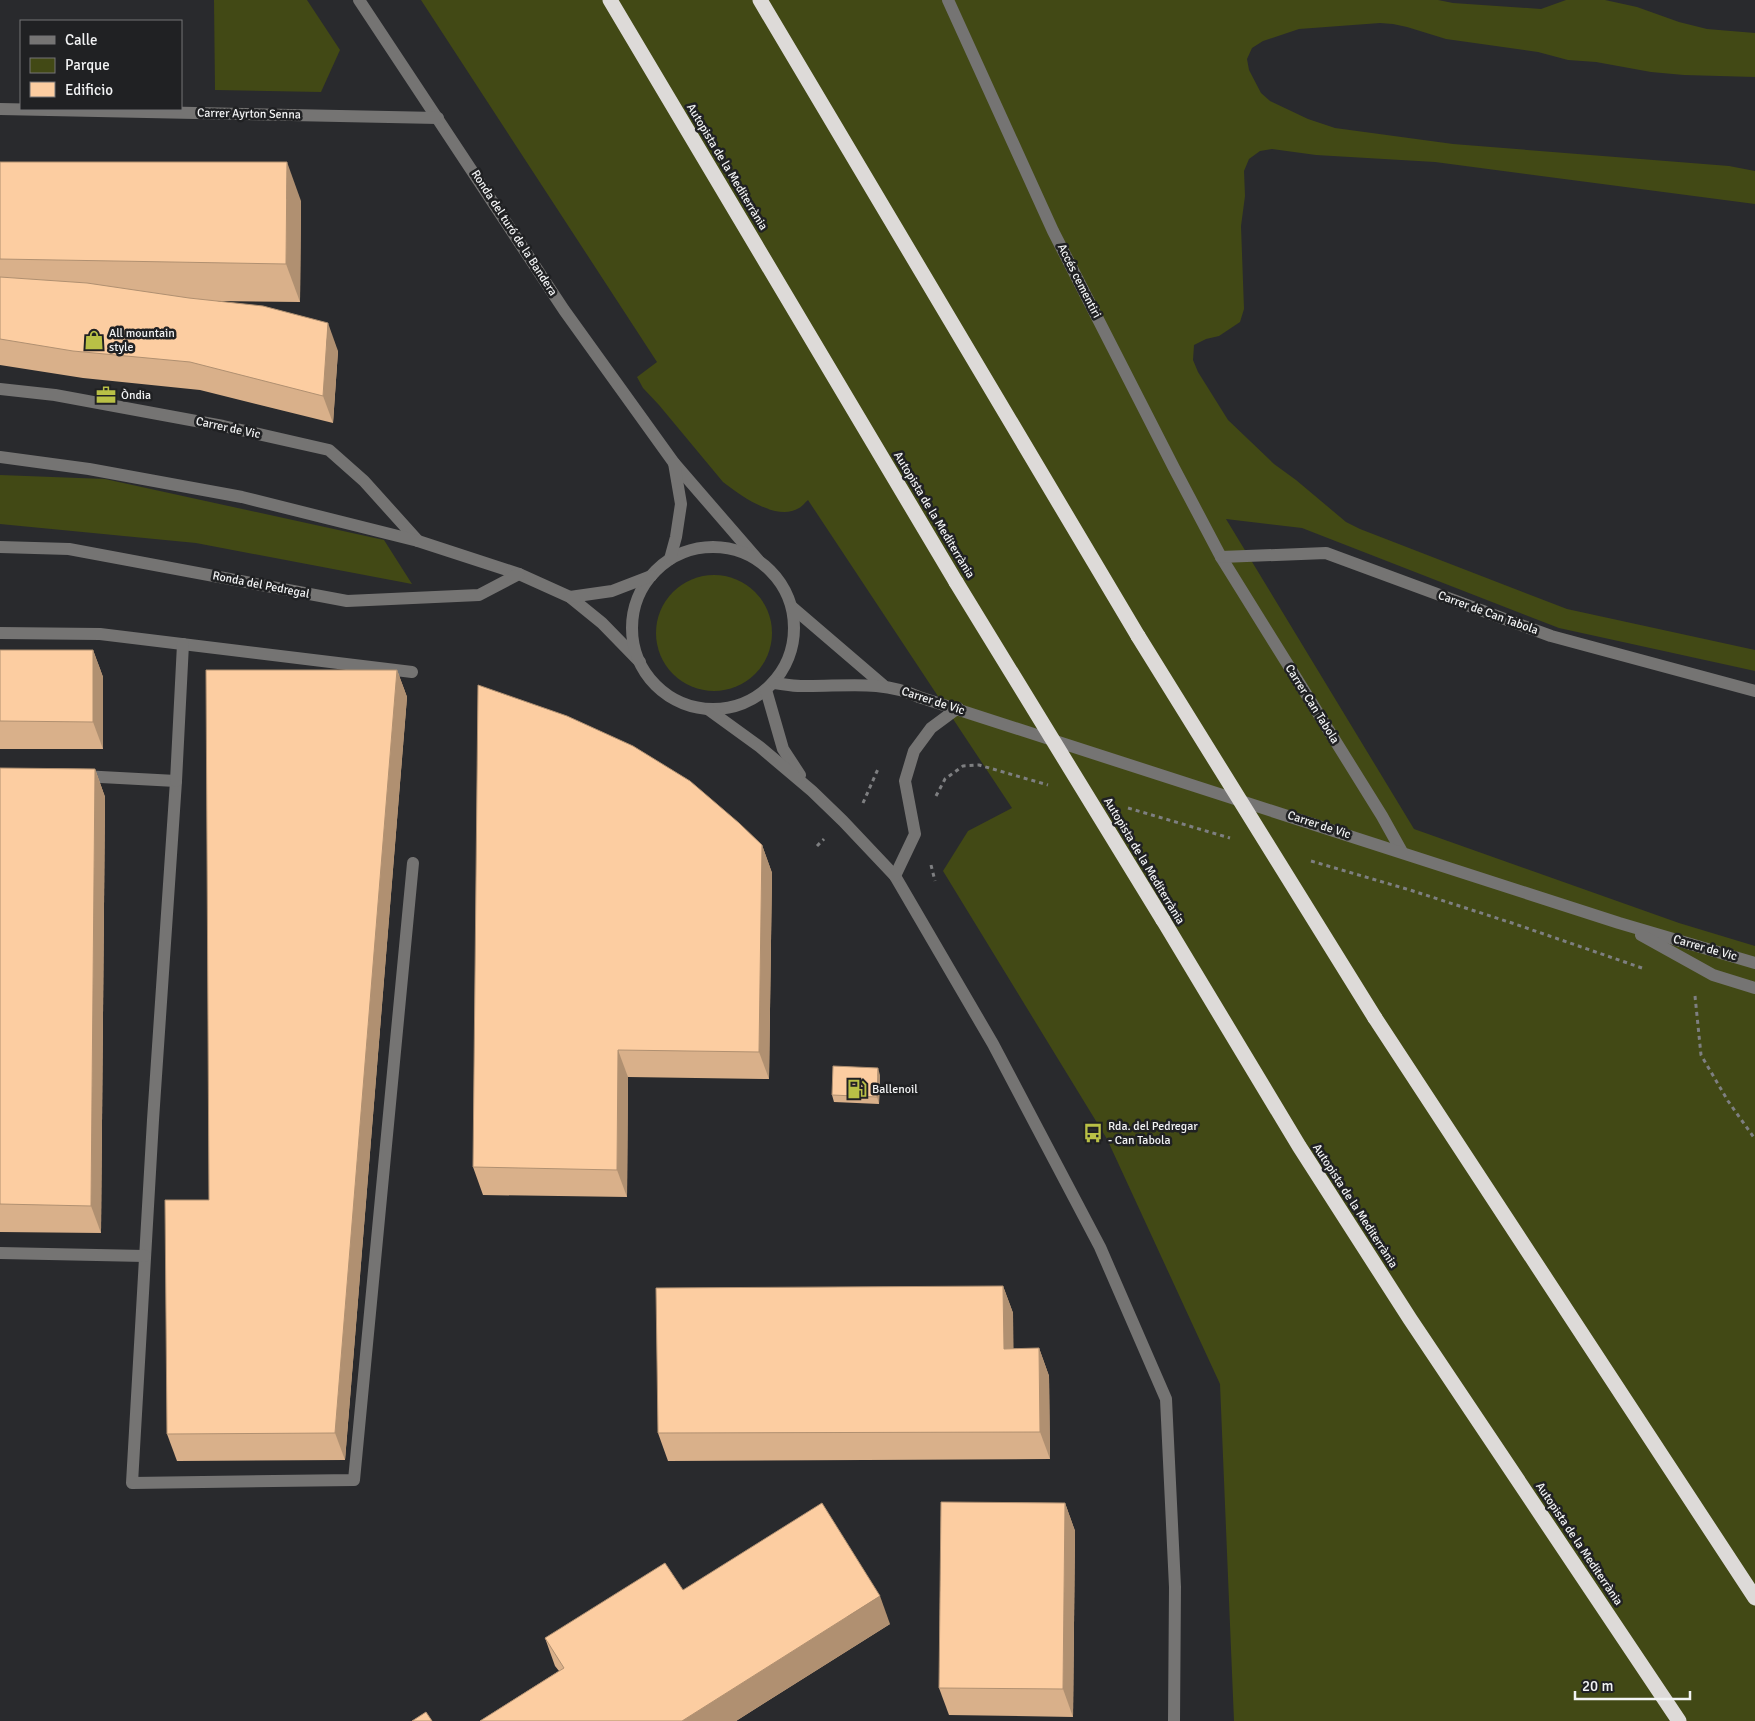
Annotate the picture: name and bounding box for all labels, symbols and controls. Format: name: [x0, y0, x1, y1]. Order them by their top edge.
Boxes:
legend: [20, 20, 182, 110]
text: Calle: [65, 31, 98, 49]
text: Parque: [65, 56, 110, 74]
text: Edificio: [65, 81, 113, 99]
street label: Autopista de la Mediterrània: [683, 101, 771, 233]
street label: Carrer Ayrton Senna: [197, 106, 301, 122]
street label: Ronda del turó de la Bandera: [468, 167, 560, 299]
street label: Accés cementiri: [1054, 241, 1104, 321]
place label: All mountain style: [109, 326, 175, 355]
shop icon: All mountain style: [83, 329, 105, 351]
office icon: Òndia: [95, 384, 117, 406]
place label: Òndia: [121, 388, 151, 403]
street label: Carrer de Vic: [194, 414, 262, 442]
street label: Autopista de la Mediterrània: [890, 449, 978, 581]
street label: Ronda del Pedregal: [211, 568, 311, 602]
street label: Carrer de Can Tabola: [1436, 588, 1540, 638]
street label: Carrer Can Tabola: [1282, 662, 1342, 746]
street label: Carrer de Vic: [899, 684, 967, 718]
street label: Autopista de la Mediterrània: [1100, 795, 1188, 927]
street label: Carrer de Vic: [1285, 808, 1353, 842]
street label: Carrer de Vic: [1671, 932, 1739, 964]
fuel station icon: Ballenoil: [846, 1078, 868, 1100]
place label: Ballenoil: [872, 1082, 918, 1097]
place label: Rda. del Pedregar - Can Tabola: [1108, 1119, 1198, 1148]
bus stop icon: Rda. del Pedregar - Can Tabola: [1082, 1122, 1104, 1144]
street label: Autopista de la Mediterrània: [1309, 1141, 1401, 1271]
street label: Autopista de la Mediterrània: [1532, 1480, 1626, 1608]
scale bar: [1575, 1668, 1690, 1700]
text: 20 m: [1582, 1677, 1613, 1695]

